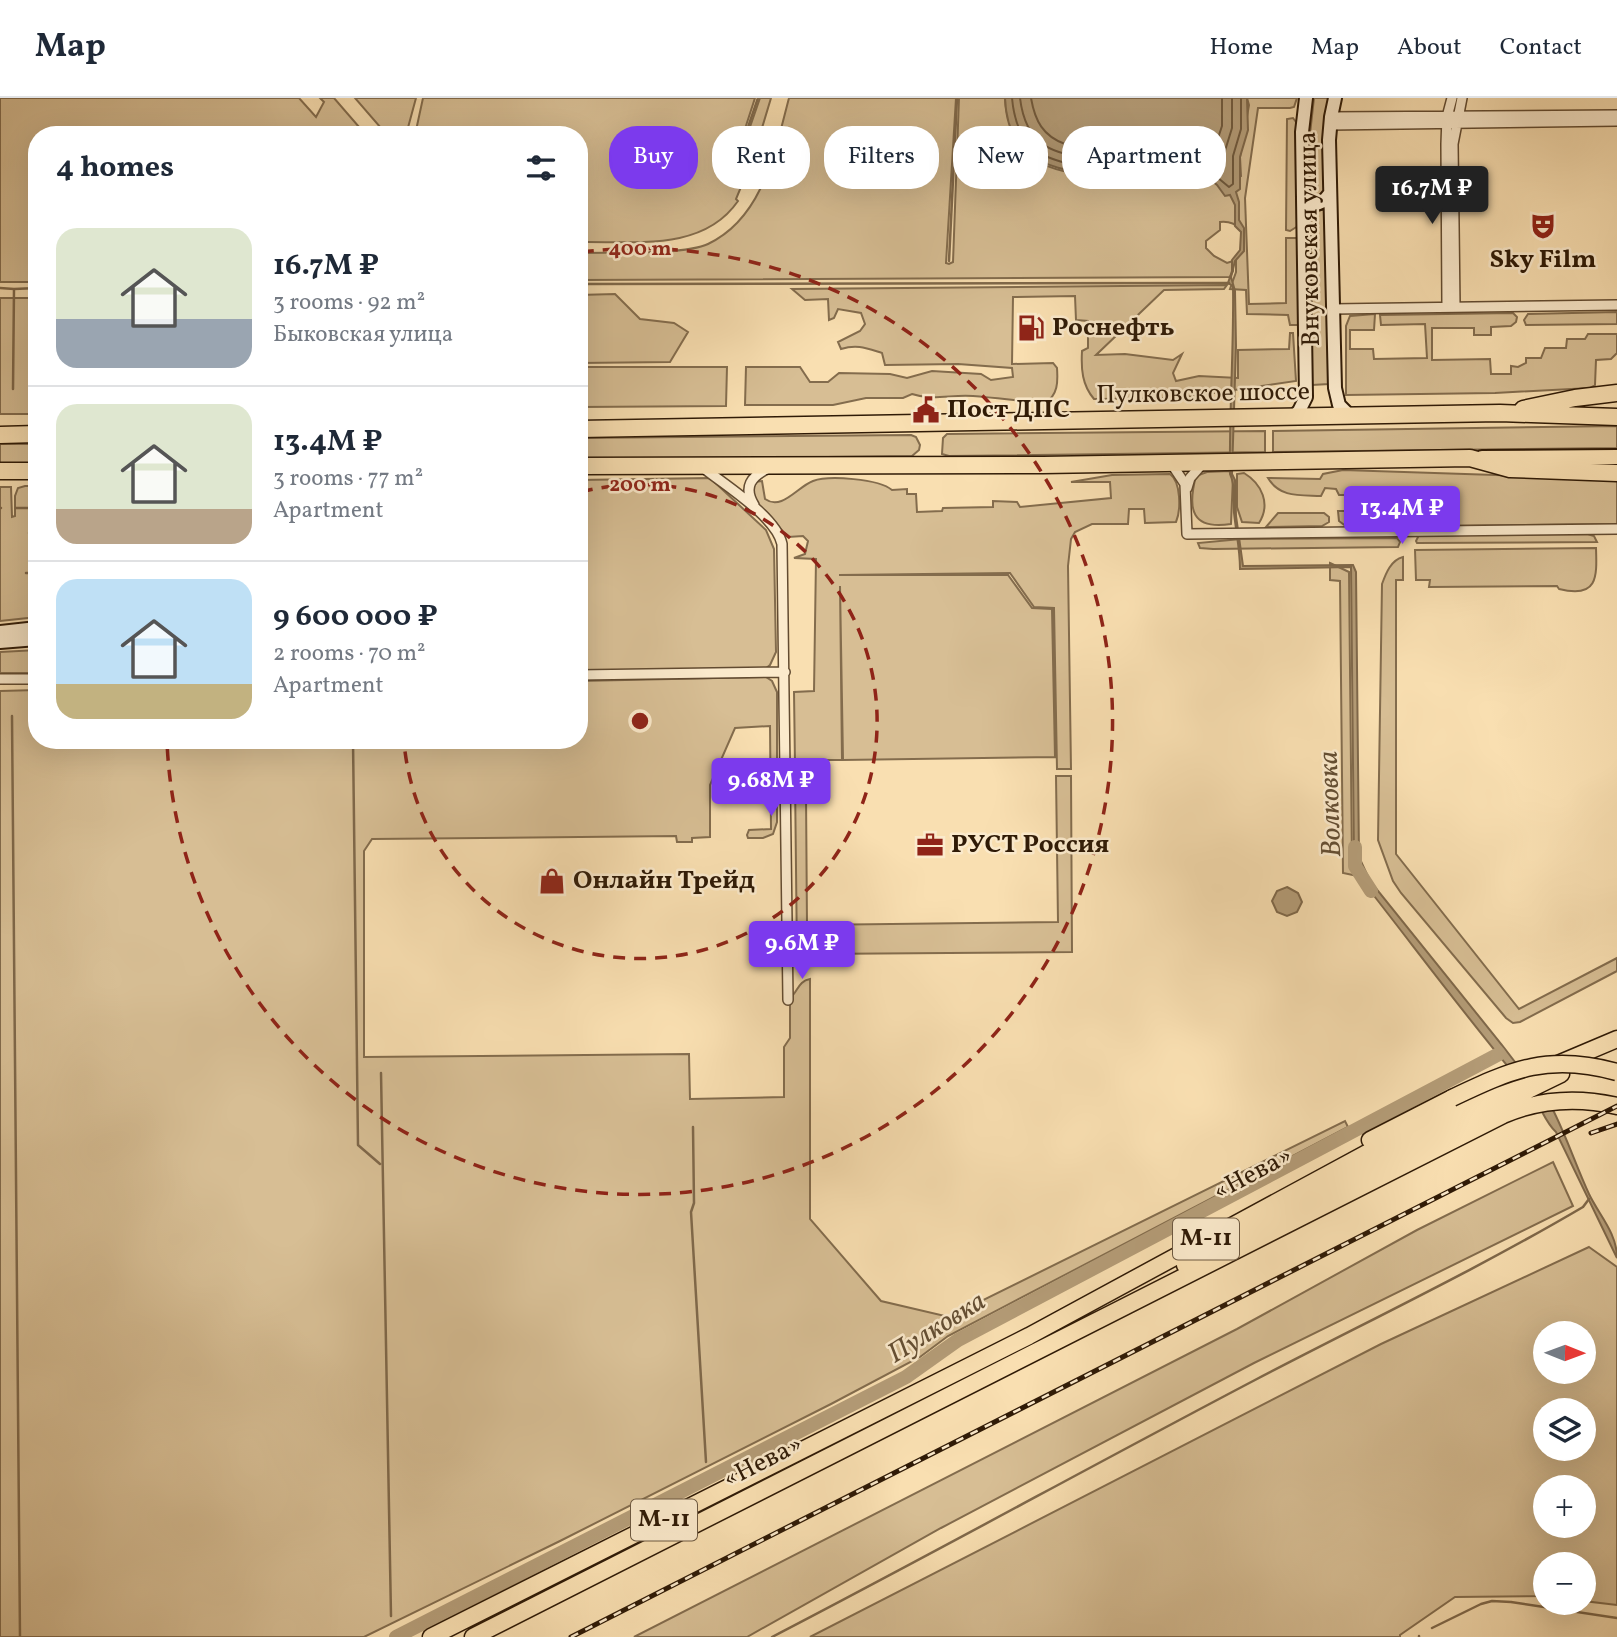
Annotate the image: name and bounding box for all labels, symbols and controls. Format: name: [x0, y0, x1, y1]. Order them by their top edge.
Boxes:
text: Map: [35, 25, 106, 71]
text: Home: [1209, 31, 1273, 65]
text: Map: [1311, 31, 1359, 65]
text: About: [1397, 31, 1462, 65]
text: Contact: [1500, 31, 1582, 65]
chip: Buy: [609, 126, 698, 189]
chip: Rent: [712, 126, 810, 189]
chip: Filters: [824, 126, 939, 189]
chip: New: [953, 126, 1048, 189]
chip: Apartment: [1062, 126, 1226, 189]
street label: Внуковская улица: [1290, 131, 1330, 347]
text: 4 homes: [56, 147, 174, 189]
icon: filters: [522, 149, 560, 187]
pin: 16.7M ₽: [1367, 166, 1497, 226]
text: 16.7M ₽: [1391, 173, 1473, 205]
theatre icon: Sky Film: [1528, 211, 1558, 241]
text: 400 m: [609, 235, 671, 264]
place label: Sky Film: [1490, 242, 1596, 278]
text: 16.7M ₽: [273, 245, 379, 287]
icon: home: [112, 256, 196, 340]
text: 3 rooms · 92 m²: [273, 287, 425, 319]
place label: Роснефть: [1052, 310, 1175, 346]
fuel station icon: Роснефть: [1016, 313, 1046, 343]
text: Быковская улица: [273, 319, 453, 351]
street label: Пулковское шоссе: [1096, 374, 1310, 414]
place label: Пост ДПС: [947, 392, 1070, 428]
public building icon: Пост ДПС: [911, 395, 941, 425]
text: 13.4M ₽: [273, 421, 383, 463]
icon: home: [112, 432, 196, 516]
text: 3 rooms · 77 m²: [273, 463, 423, 495]
text: 200 m: [609, 471, 671, 500]
pin: 13.4M ₽: [1337, 486, 1467, 546]
text: 13.4M ₽: [1360, 493, 1444, 525]
text: Apartment: [273, 495, 384, 527]
text: 9 600 000 ₽: [273, 596, 438, 638]
icon: home: [112, 607, 196, 691]
text: 2 rooms · 70 m²: [273, 638, 426, 670]
text: Apartment: [273, 670, 384, 702]
centre of rings: [628, 709, 652, 733]
water label: Волковка: [1310, 750, 1352, 858]
pin: 9.68M ₽: [706, 758, 836, 818]
text: 9.68M ₽: [728, 765, 815, 797]
place label: РУСТ Россия: [951, 827, 1109, 863]
office icon: РУСТ Россия: [915, 830, 945, 860]
place label: Онлайн Трейд: [573, 863, 755, 899]
shop icon: Онлайн Трейд: [537, 866, 567, 896]
pin: 9.6M ₽: [745, 922, 859, 981]
text: 9.6M ₽: [765, 928, 839, 960]
street label: «Нева»: [1207, 1138, 1299, 1210]
road number: М-11: [1173, 1218, 1239, 1260]
water label: Пулковка: [881, 1283, 993, 1373]
north arrow: [1533, 1321, 1596, 1384]
map controls: [1533, 1321, 1596, 1615]
button: layers: [1533, 1398, 1596, 1461]
street label: «Нева»: [717, 1427, 809, 1497]
button: +: [1533, 1475, 1596, 1538]
road number: М-11: [631, 1500, 697, 1540]
button: −: [1533, 1552, 1596, 1615]

